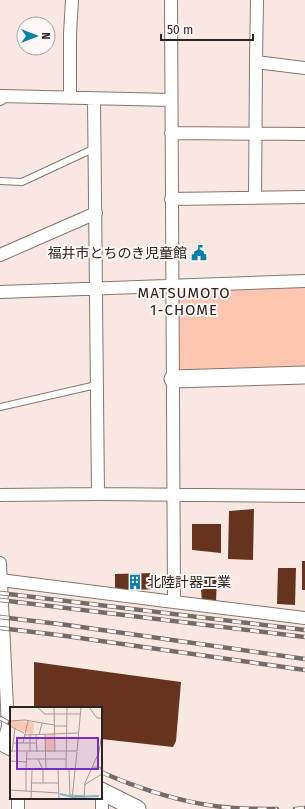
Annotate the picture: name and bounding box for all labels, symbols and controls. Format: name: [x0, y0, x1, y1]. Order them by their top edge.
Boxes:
north arrow: [16, 16, 56, 56]
scale bar: [161, 16, 253, 42]
text: 50 m: [167, 23, 193, 37]
text: N: [39, 32, 52, 40]
public building icon: 福井市とちのき児童館: [190, 244, 208, 262]
place label: 福井市とちのき児童館: [47, 245, 187, 262]
district label: MATSUMOTO 1-CHOME: [137, 284, 231, 319]
building icon: 北陸計器工業: [126, 573, 144, 591]
place label: 北陸計器工業: [147, 574, 231, 591]
inset map: [10, 707, 102, 799]

